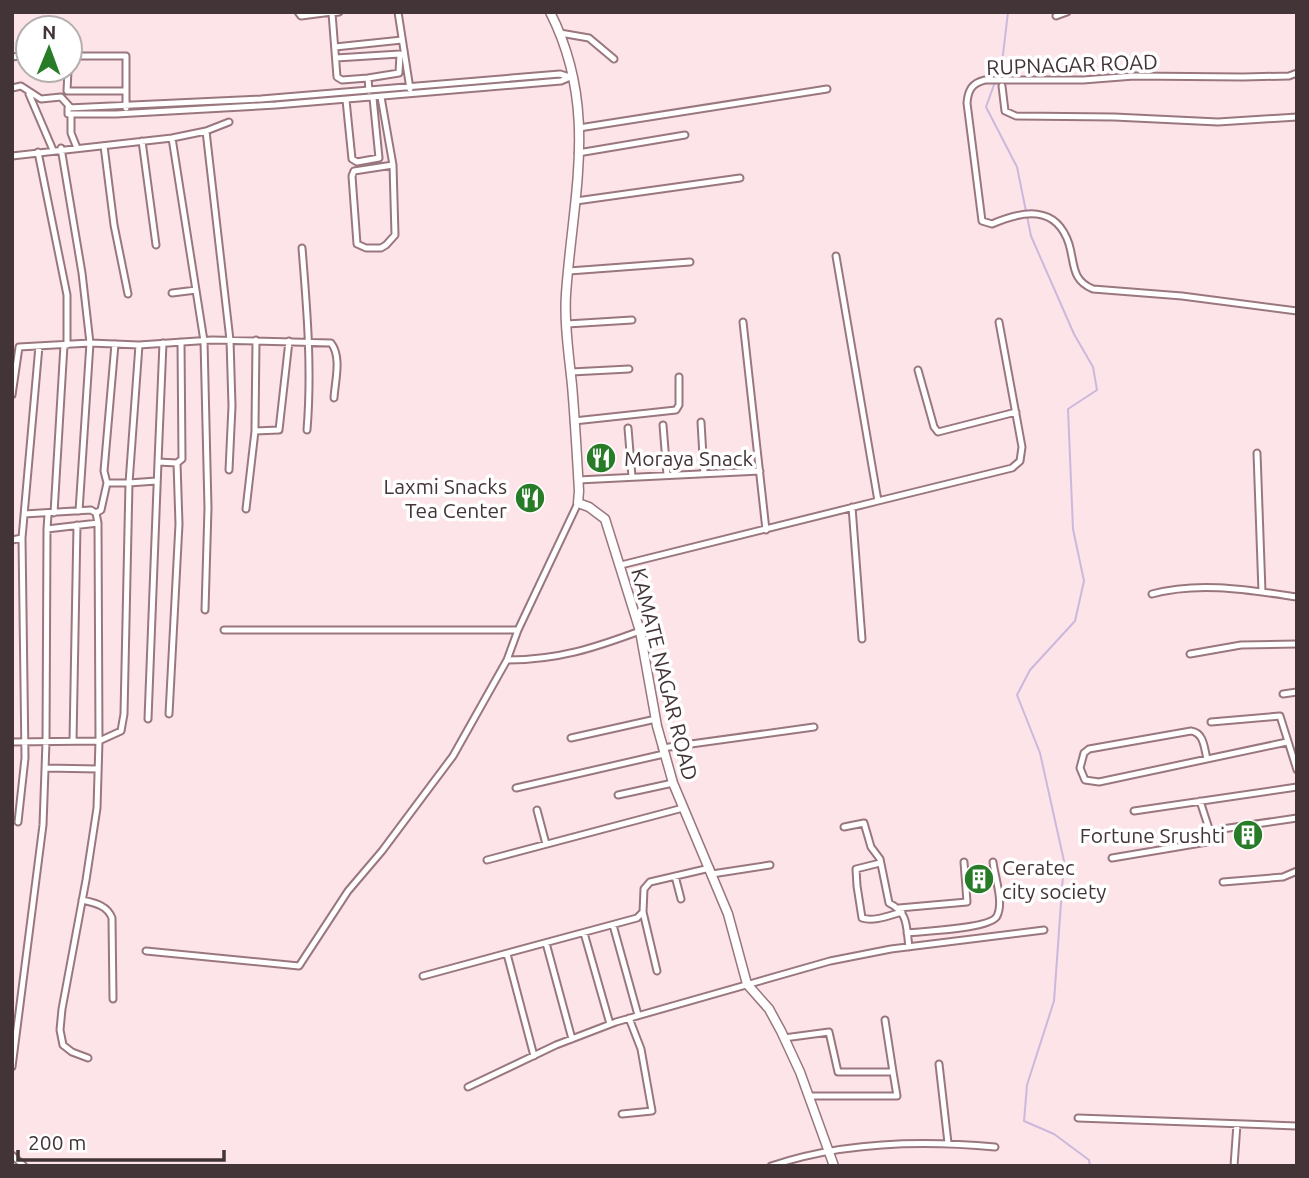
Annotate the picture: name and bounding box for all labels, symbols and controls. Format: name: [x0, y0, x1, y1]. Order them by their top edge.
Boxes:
north arrow: [14, 14, 84, 84]
text: N: [42, 21, 57, 43]
street label: RUPNAGAR ROAD: [986, 49, 1158, 79]
restaurant icon: Moraya Snack: [584, 441, 618, 475]
place label: Moraya Snack: [624, 446, 754, 470]
place label: Laxmi Snacks Tea Center: [384, 474, 507, 522]
restaurant icon: Laxmi Snacks Tea Center: [513, 481, 547, 515]
street label: KAMATE NAGAR ROAD: [627, 565, 703, 783]
building icon: Fortune Srushti: [1231, 818, 1265, 852]
place label: Fortune Srushti: [1080, 823, 1225, 847]
place label: Ceratec city society: [1002, 855, 1106, 903]
building icon: Ceratec city society: [962, 862, 996, 896]
scale bar: [18, 1118, 224, 1162]
text: 200 m: [28, 1130, 86, 1154]

